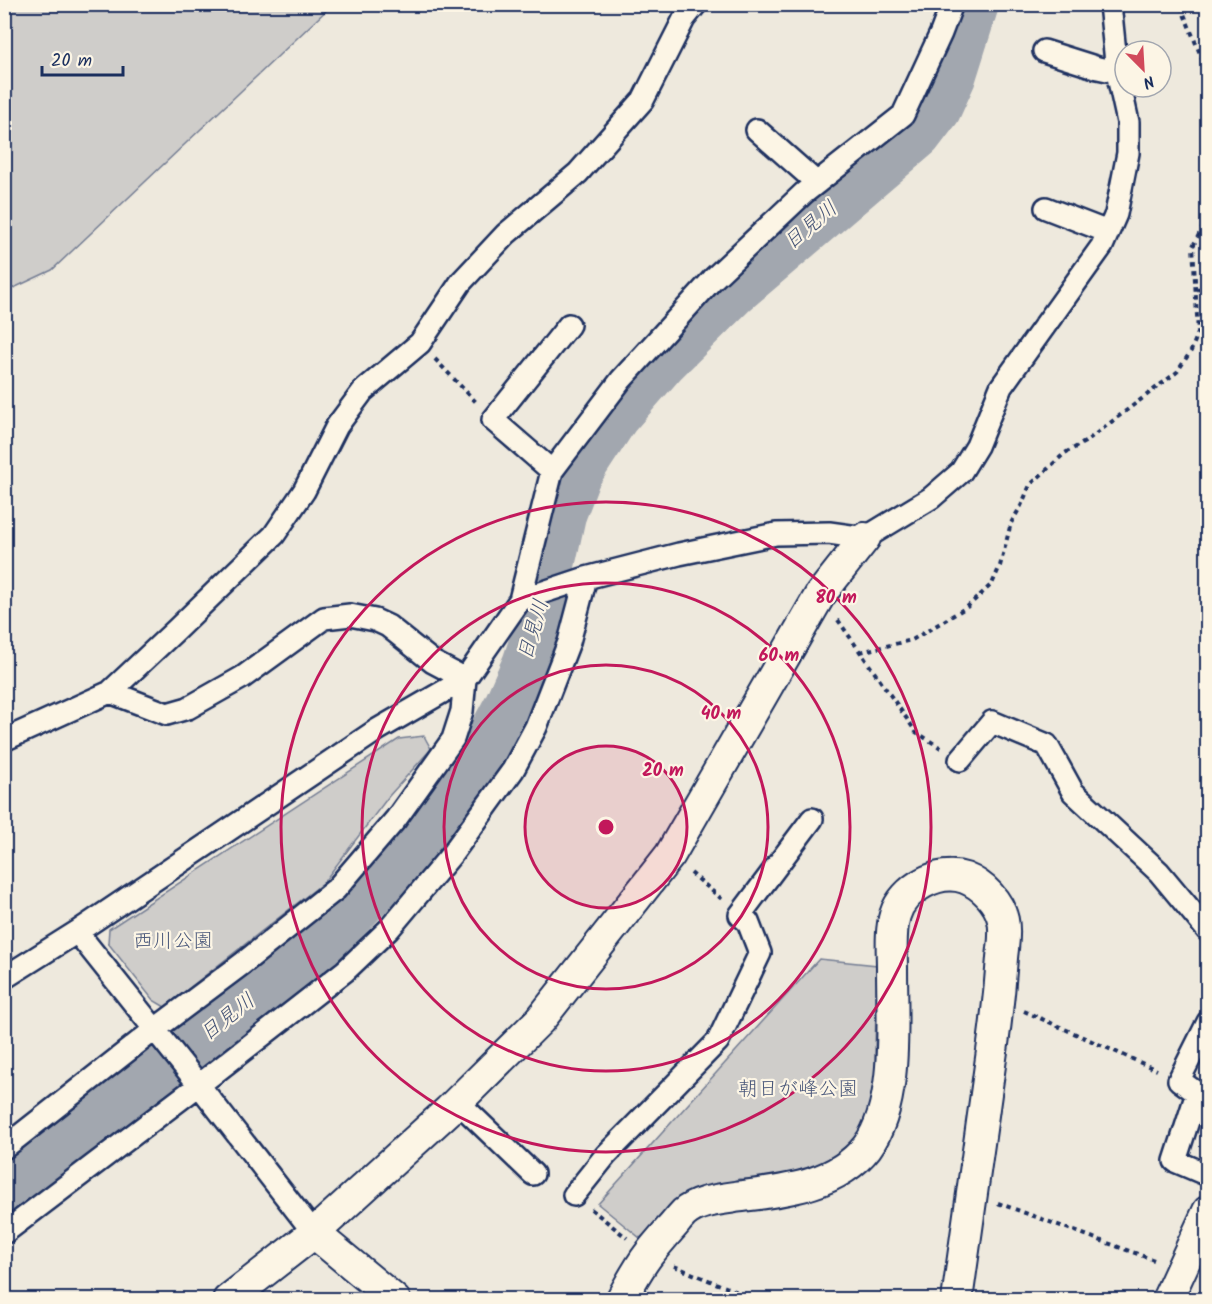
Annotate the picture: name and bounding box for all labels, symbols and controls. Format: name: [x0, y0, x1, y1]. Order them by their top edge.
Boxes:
scale bar: [42, 39, 123, 77]
north arrow: [1113, 39, 1173, 99]
text: 20 m: [51, 47, 92, 76]
text: N: [1139, 68, 1158, 95]
water label: 日見川: [776, 193, 846, 259]
text: 80 m: [815, 584, 857, 613]
water label: 日見川: [509, 595, 559, 665]
text: 60 m: [759, 642, 800, 671]
text: 40 m: [701, 700, 742, 729]
text: 20 m: [642, 757, 684, 786]
centre of rings: [596, 817, 616, 837]
park label: 西川公園: [133, 926, 213, 958]
water label: 日見川: [193, 986, 263, 1050]
park label: 朝日が峰公園: [738, 1074, 858, 1106]

